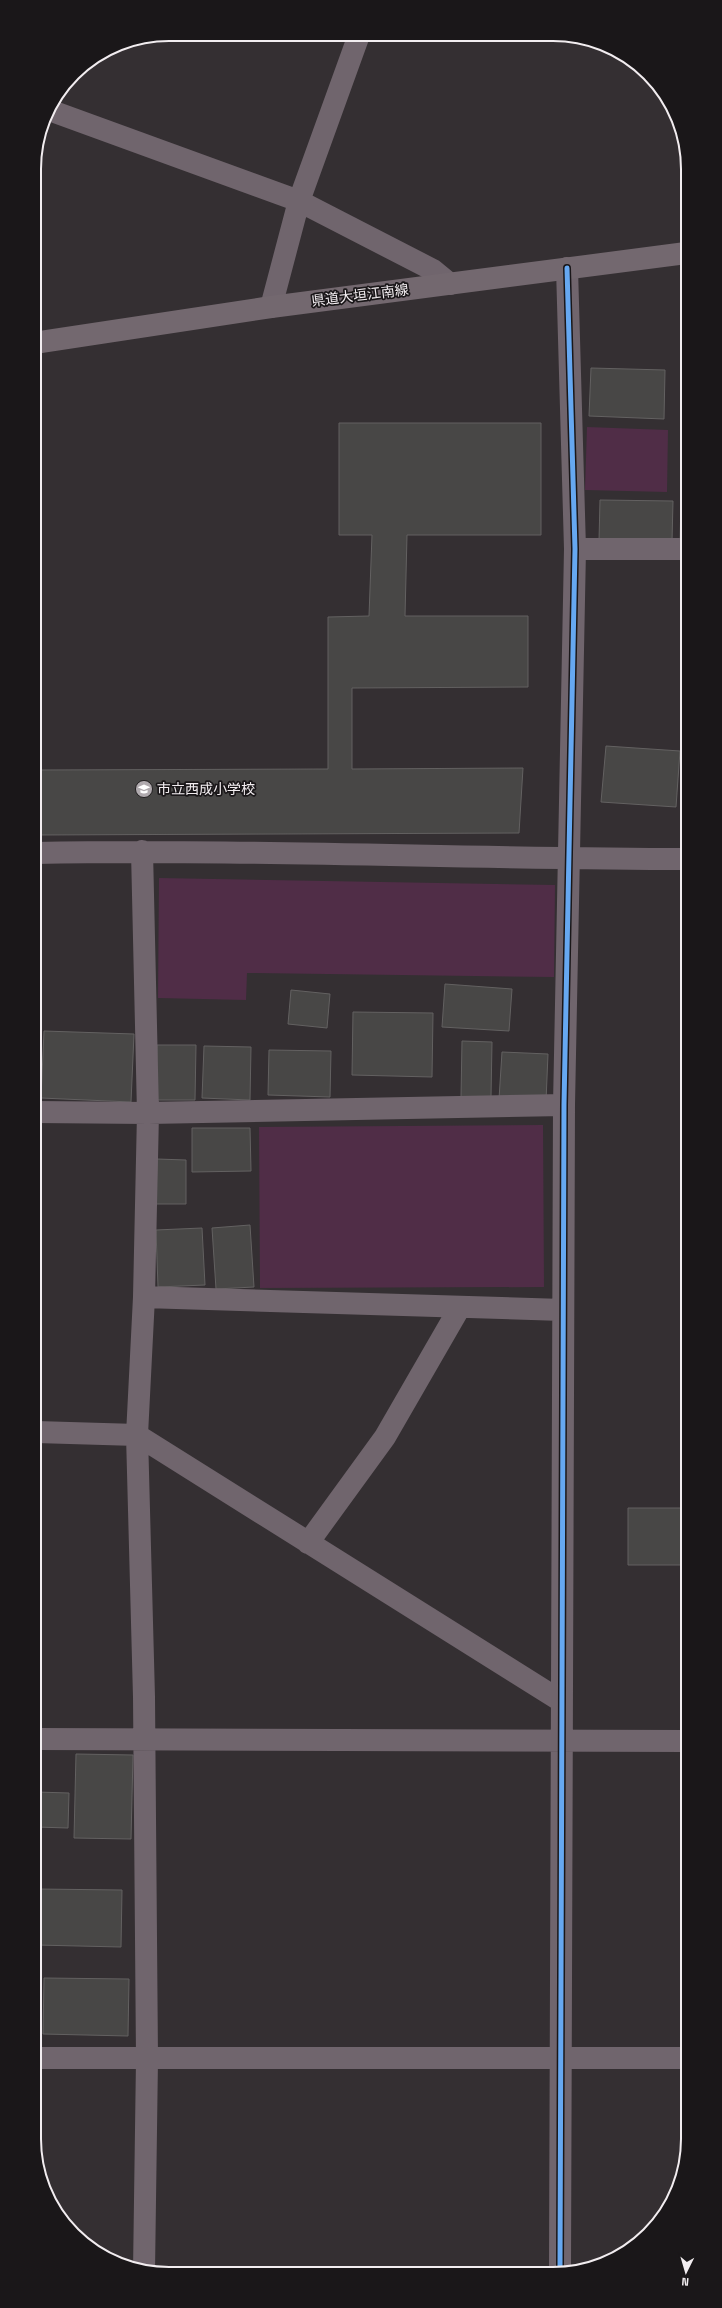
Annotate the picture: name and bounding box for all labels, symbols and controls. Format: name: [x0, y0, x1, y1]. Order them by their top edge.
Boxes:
street label: 県道大垣江南線: [310, 280, 410, 310]
school or university icon: 市立西成小学校: [134, 779, 154, 799]
place label: 市立西成小学校: [157, 780, 255, 798]
north arrow: [666, 2252, 706, 2292]
text: N: [681, 2275, 689, 2289]

